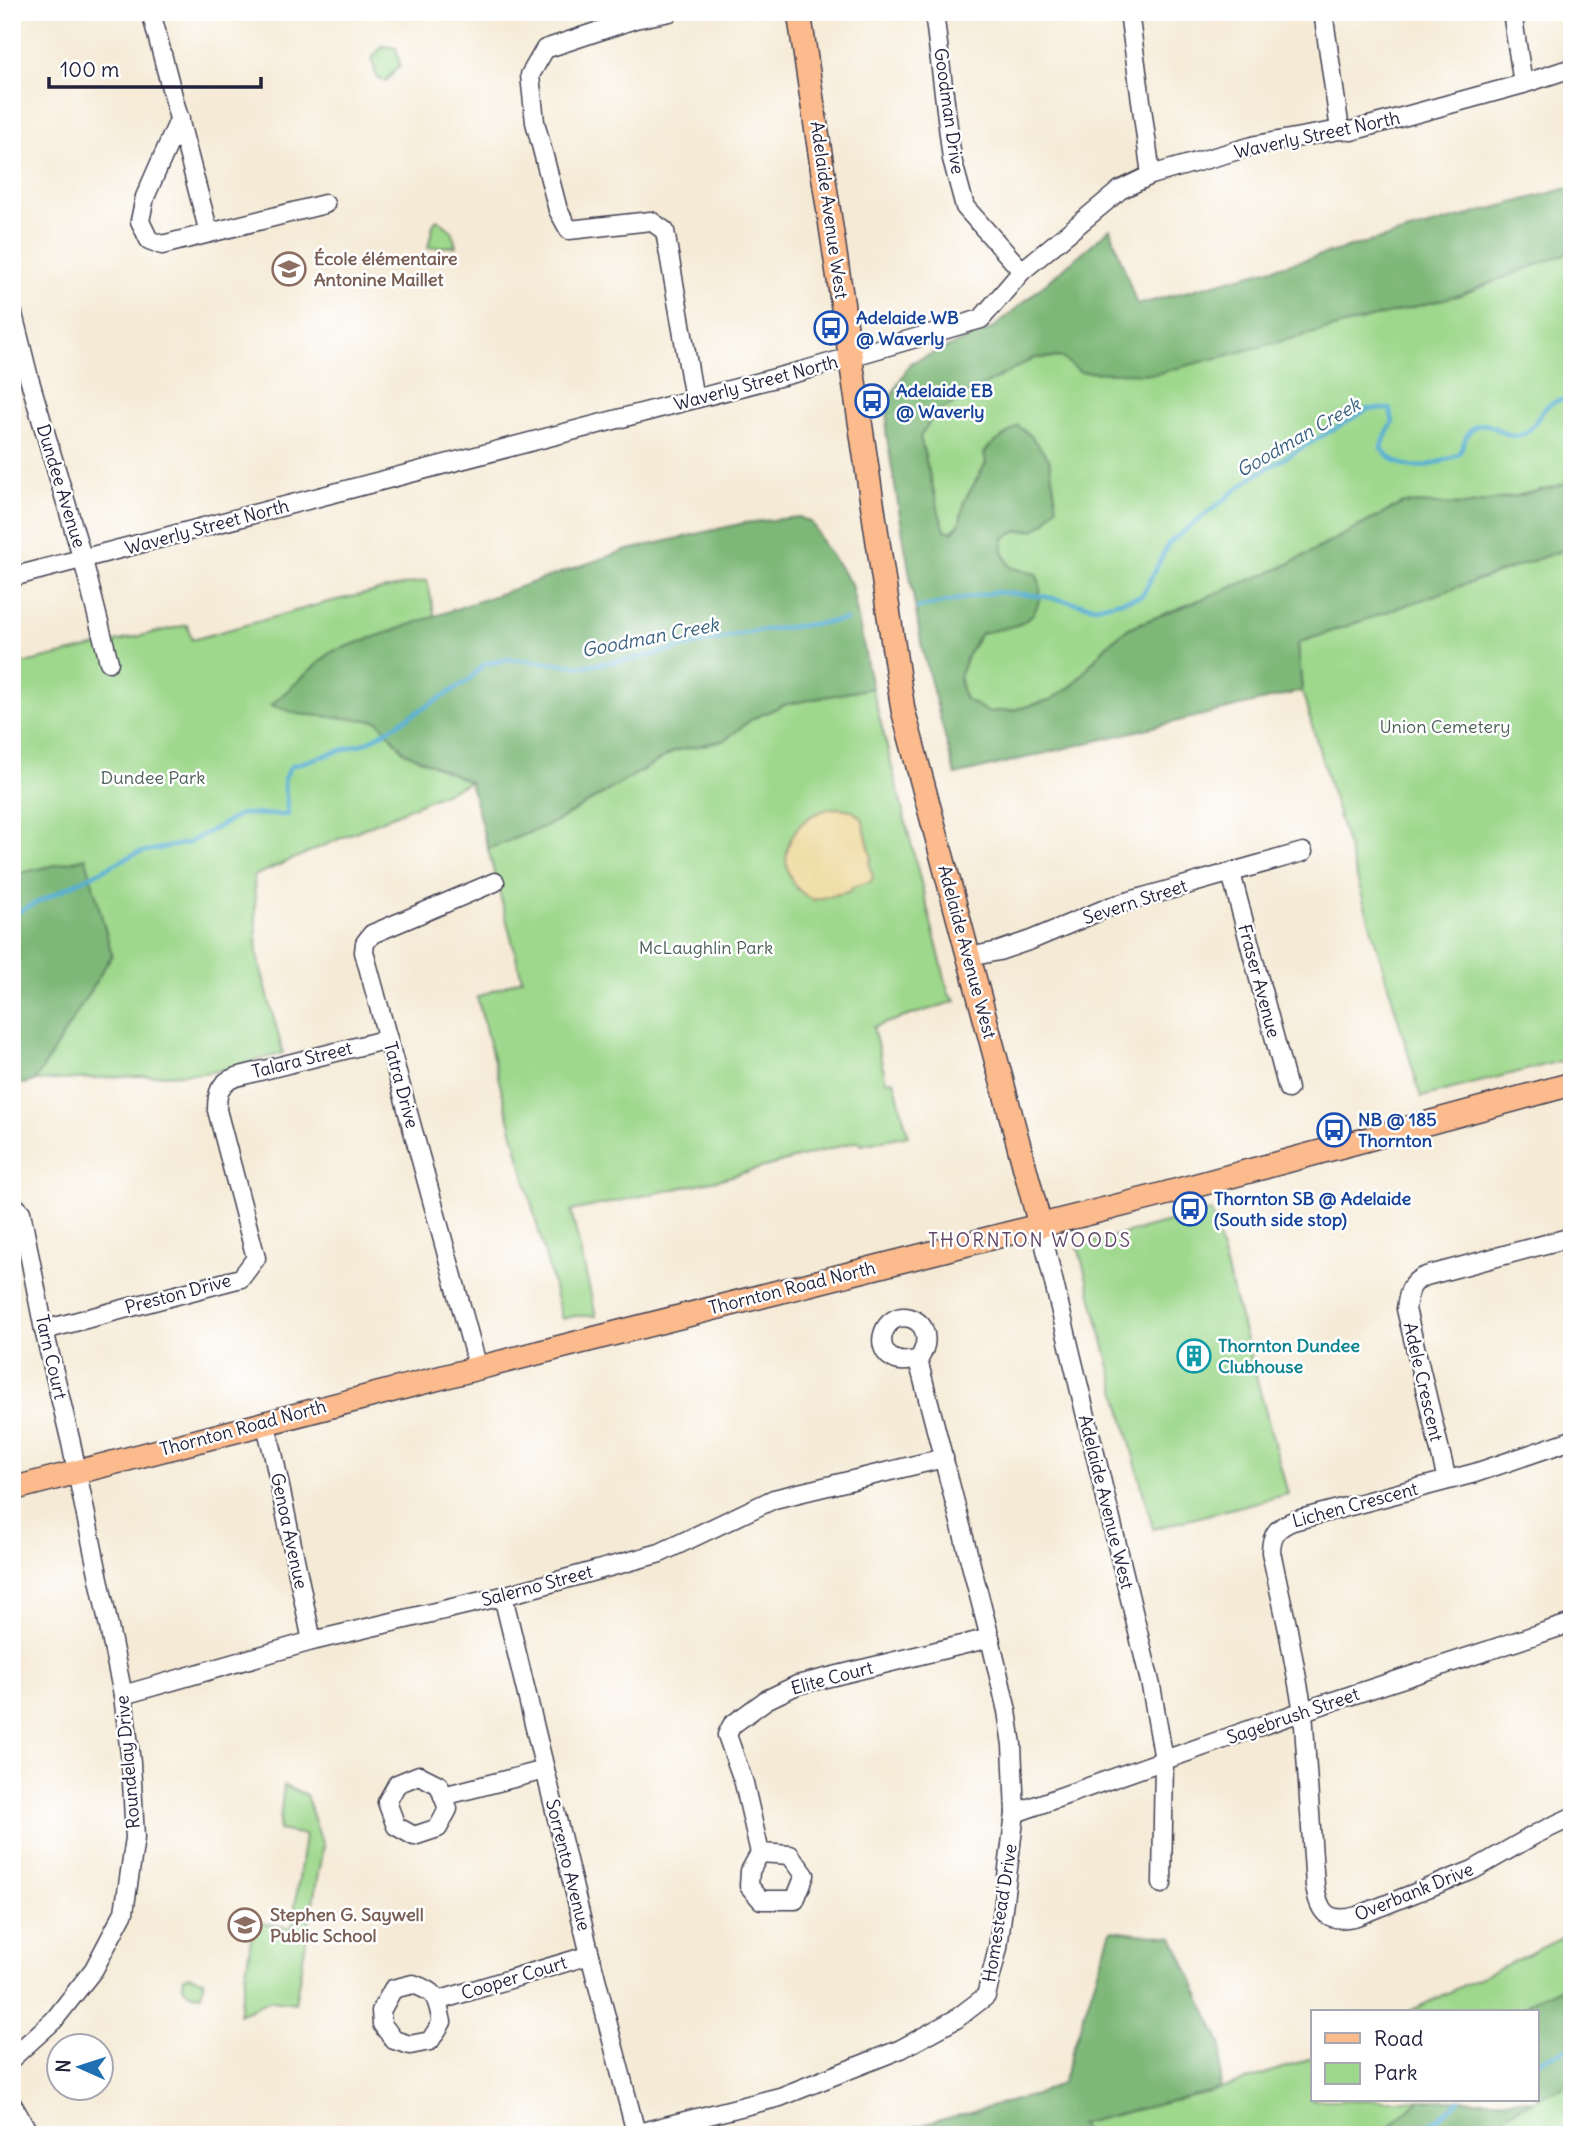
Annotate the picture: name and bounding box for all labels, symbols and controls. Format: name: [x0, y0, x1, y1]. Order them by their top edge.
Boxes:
scale bar: [49, 46, 261, 90]
street label: Goodman Drive: [929, 46, 970, 175]
text: 100 m: [60, 56, 119, 83]
street label: Waverly Street North: [1232, 106, 1402, 163]
street label: Adelaide Avenue West: [806, 120, 853, 300]
place label: École élémentaire Antonine Maillet: [314, 247, 458, 291]
school or university icon: École élémentaire Antonine Maillet: [270, 250, 308, 288]
place label: Adelaide WB @ Waverly: [856, 306, 959, 350]
bus stop icon: Adelaide WB @ Waverly: [812, 309, 850, 347]
street label: Waverly Street North: [671, 350, 840, 415]
place label: Adelaide EB @ Waverly: [896, 379, 993, 423]
bus stop icon: Adelaide EB @ Waverly: [853, 382, 891, 420]
water label: Goodman Creek: [1232, 391, 1365, 482]
street label: Dundee Avenue: [32, 421, 91, 551]
street label: Waverly Street North: [122, 494, 291, 559]
water label: Goodman Creek: [579, 612, 722, 662]
park label: Union Cemetery: [1379, 715, 1511, 738]
park label: Dundee Park: [100, 766, 206, 789]
street label: Adelaide Avenue West: [933, 863, 1002, 1041]
street label: Severn Street: [1080, 874, 1190, 929]
street label: Fraser Avenue: [1233, 922, 1286, 1040]
park label: McLaughlin Park: [639, 936, 773, 959]
street label: Talara Street: [249, 1036, 354, 1083]
street label: Tatra Drive: [379, 1039, 424, 1131]
place label: NB @ 185 Thornton: [1358, 1108, 1437, 1152]
bus stop icon: NB @ 185 Thornton: [1315, 1111, 1353, 1149]
place label: Thornton SB @ Adelaide (South side stop): [1214, 1187, 1411, 1231]
bus stop icon: Thornton SB @ Adelaide (South side stop): [1171, 1190, 1209, 1228]
district label: THORNTON WOODS: [928, 1228, 1132, 1252]
street label: Thornton Road North: [706, 1256, 878, 1319]
street label: Preston Drive: [122, 1268, 233, 1319]
street label: Tarn Court: [31, 1312, 72, 1402]
street label: Adele Crescent: [1399, 1320, 1448, 1443]
place label: Thornton Dundee Clubhouse: [1218, 1334, 1360, 1378]
building icon: Thornton Dundee Clubhouse: [1175, 1337, 1213, 1375]
street label: Thornton Road North: [157, 1394, 328, 1461]
street label: Adelaide Avenue West: [1074, 1412, 1139, 1591]
street label: Genoa Avenue: [266, 1471, 313, 1591]
street label: Lichen Crescent: [1290, 1477, 1420, 1532]
street label: Salerno Street: [479, 1560, 595, 1611]
street label: Elite Court: [788, 1656, 876, 1700]
street label: Sagebrush Street: [1224, 1682, 1362, 1749]
street label: Roundelay Drive: [110, 1694, 145, 1830]
street label: Sorrento Avenue: [541, 1797, 596, 1933]
street label: Homestead Drive: [977, 1842, 1022, 1984]
street label: Overbank Drive: [1351, 1857, 1477, 1926]
place label: Stephen G. Saywell Public School: [270, 1903, 424, 1947]
school or university icon: Stephen G. Saywell Public School: [226, 1906, 264, 1944]
street label: Cooper Court: [458, 1951, 569, 2004]
legend: [1311, 2010, 1538, 2102]
text: Road: [1374, 2025, 1423, 2052]
north arrow: [46, 2032, 116, 2102]
text: N: [51, 2059, 75, 2073]
text: Park: [1374, 2059, 1417, 2086]

